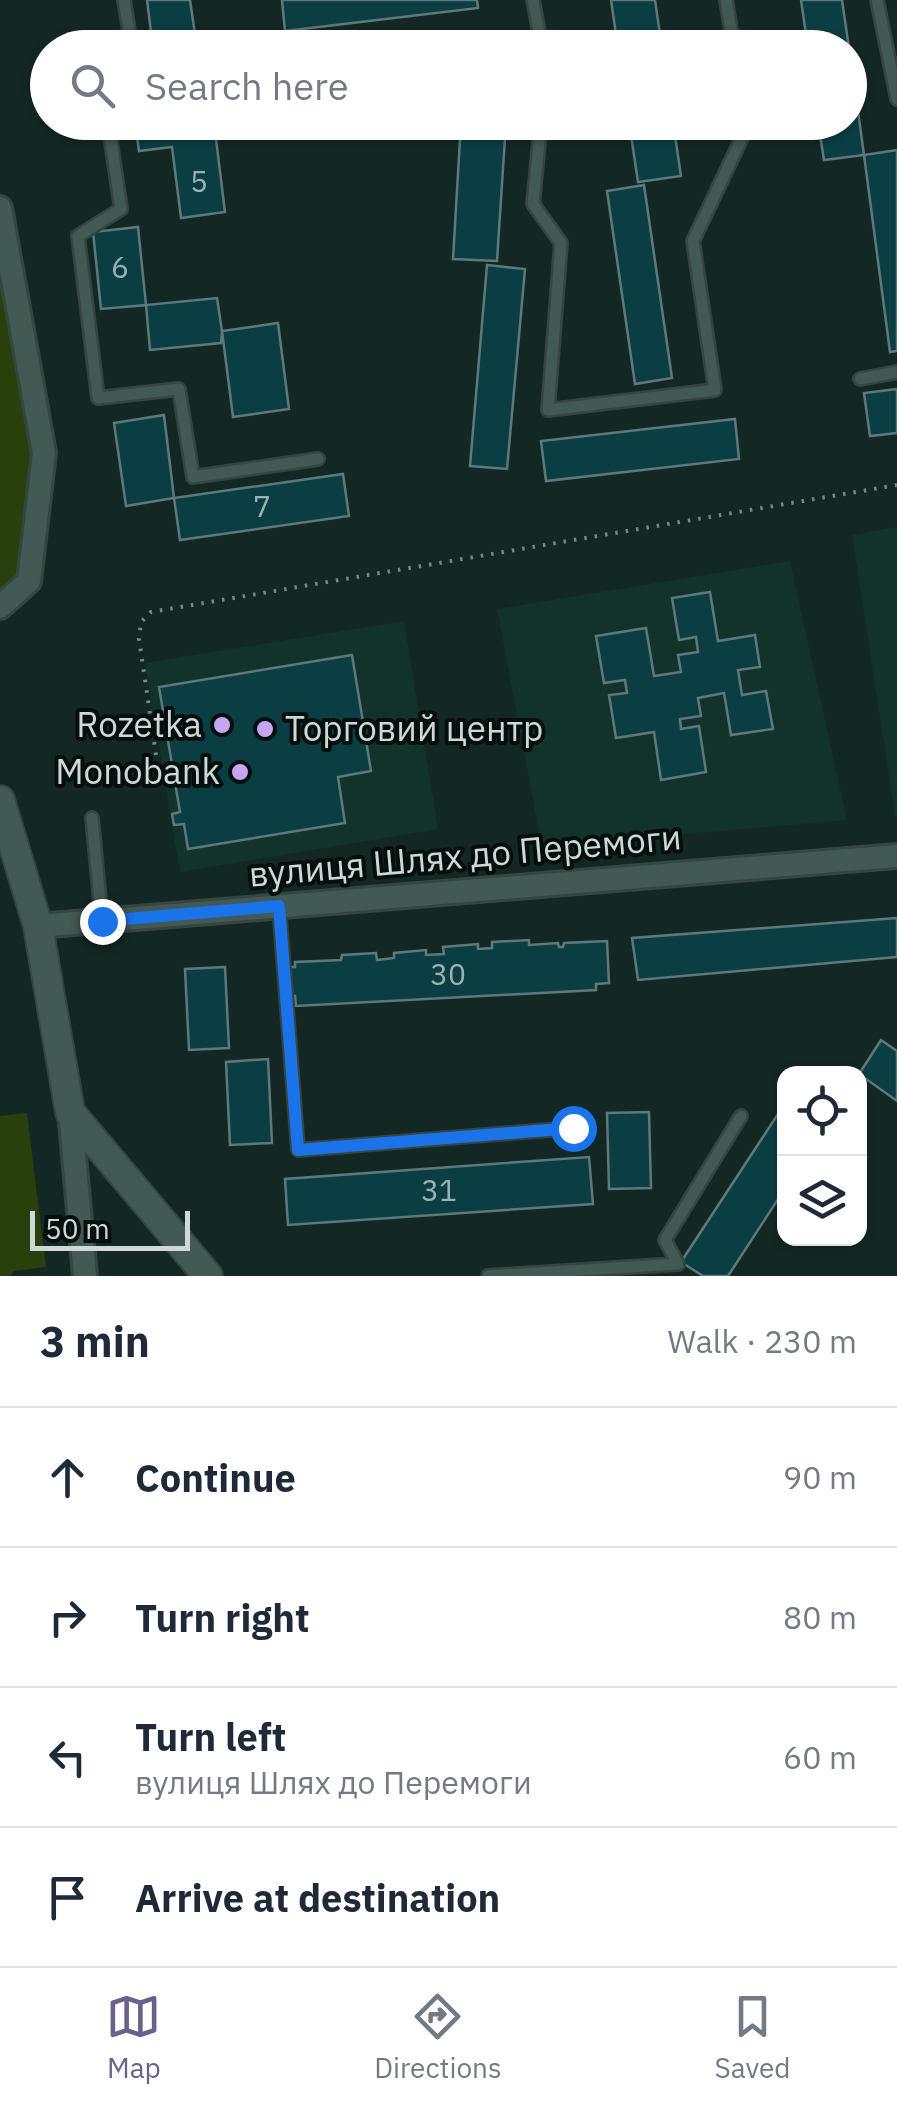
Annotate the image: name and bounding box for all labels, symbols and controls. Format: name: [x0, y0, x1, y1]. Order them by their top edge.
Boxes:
search box: [30, 30, 867, 140]
icon: search: [65, 58, 120, 113]
text: Search here: [145, 61, 349, 110]
house number: 5: [190, 161, 208, 200]
house number: 6: [111, 247, 129, 286]
house number: 7: [253, 486, 271, 525]
place label: Rozetka: [76, 701, 202, 747]
place label: Торговий центр: [285, 705, 543, 751]
marker: Rozetka: [211, 714, 233, 736]
marker: Торговий центр: [254, 718, 276, 740]
place label: Monobank: [55, 748, 220, 794]
marker: Monobank: [229, 761, 251, 783]
street label: вулиця Шлях до Перемоги: [247, 813, 683, 897]
route end: [80, 899, 126, 945]
house number: 30: [430, 954, 466, 993]
map controls: [777, 1066, 867, 1246]
button: locate: [777, 1066, 867, 1156]
route start: [551, 1106, 597, 1152]
button: layers: [777, 1156, 867, 1246]
house number: 31: [421, 1170, 457, 1209]
scale bar: [30, 1206, 190, 1250]
text: 50 m: [45, 1210, 110, 1247]
text: 3 min: [40, 1314, 150, 1369]
text: Walk · 230 m: [668, 1320, 857, 1362]
icon: ahead: [40, 1450, 95, 1505]
text: Continue: [135, 1453, 296, 1502]
text: 90 m: [783, 1456, 857, 1498]
icon: right: [40, 1590, 95, 1645]
text: Turn right: [135, 1593, 310, 1642]
text: 80 m: [783, 1596, 857, 1638]
text: Turn left: [135, 1712, 286, 1761]
icon: left: [40, 1730, 95, 1785]
text: 60 m: [783, 1736, 857, 1778]
text: вулиця Шлях до Перемоги: [135, 1761, 532, 1803]
icon: arrive: [40, 1870, 95, 1925]
text: Arrive at destination: [135, 1873, 500, 1922]
tab: Map: [106, 1989, 161, 2086]
tab: Directions: [374, 1989, 502, 2086]
tab: Saved: [714, 1989, 791, 2086]

